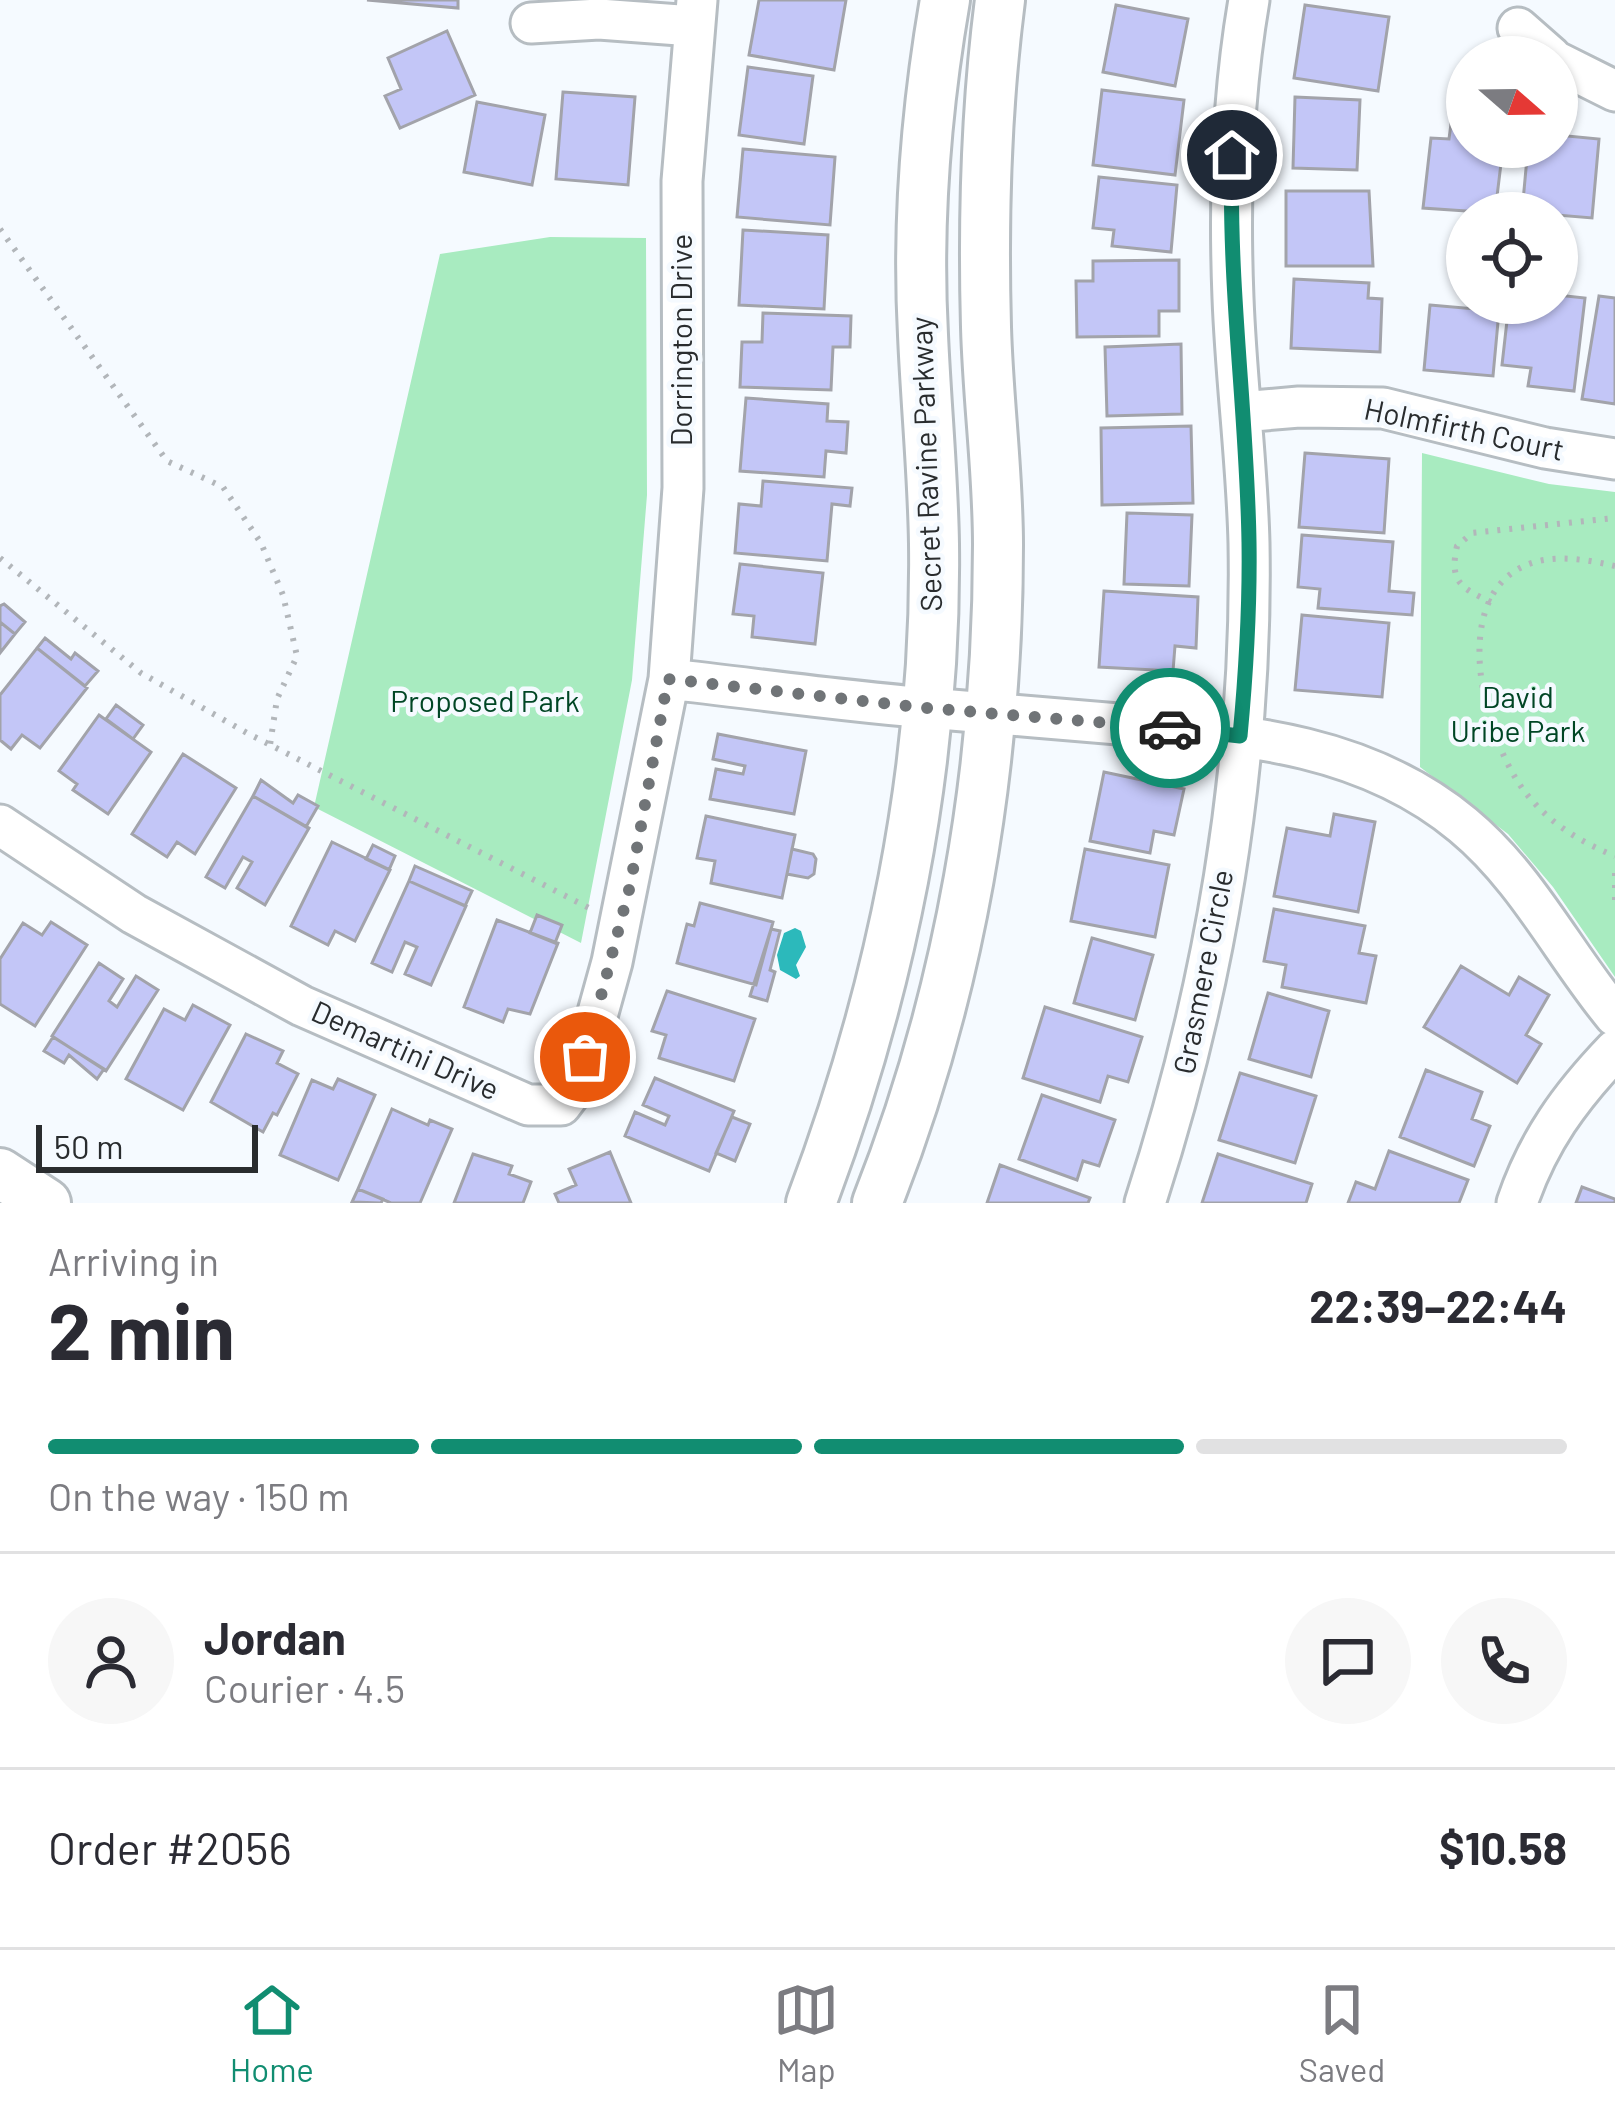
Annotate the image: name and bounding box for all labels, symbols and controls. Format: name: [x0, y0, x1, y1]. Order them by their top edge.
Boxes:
north arrow: [1446, 36, 1578, 168]
map controls: [1446, 36, 1578, 324]
pin: [1181, 104, 1283, 206]
icon: home: [1199, 122, 1265, 188]
button: locate: [1446, 192, 1578, 324]
street label: Dorrington Drive: [662, 234, 698, 446]
street label: Secret Ravine Parkway: [902, 316, 948, 612]
street label: Holmfirth Court: [1361, 389, 1568, 467]
courier: [1110, 668, 1230, 788]
park label: David Uribe Park: [1450, 678, 1586, 748]
park label: Proposed Park: [390, 682, 580, 718]
icon: car: [1137, 695, 1203, 761]
street label: Grasmere Circle: [1165, 866, 1240, 1077]
street label: Demartini Drive: [307, 992, 505, 1107]
pin: [534, 1006, 636, 1108]
icon: bag: [552, 1024, 618, 1090]
scale bar: [36, 1119, 258, 1172]
text: 50 m: [54, 1126, 124, 1166]
text: Arriving in: [48, 1237, 219, 1284]
text: 22:39–22:44: [1309, 1278, 1567, 1332]
text: 2 min: [48, 1282, 235, 1376]
text: On the way · 150 m: [48, 1472, 350, 1519]
button: person: [48, 1598, 174, 1724]
button: chat: [1285, 1598, 1411, 1724]
button: phone: [1441, 1598, 1567, 1724]
text: Jordan: [204, 1610, 346, 1664]
text: Courier · 4.5: [204, 1664, 405, 1711]
text: Order #2056: [48, 1820, 292, 1874]
text: $10.58: [1439, 1820, 1567, 1874]
tab: Home: [230, 1977, 314, 2089]
tab: Map: [773, 1977, 839, 2089]
tab: Saved: [1299, 1977, 1385, 2089]

